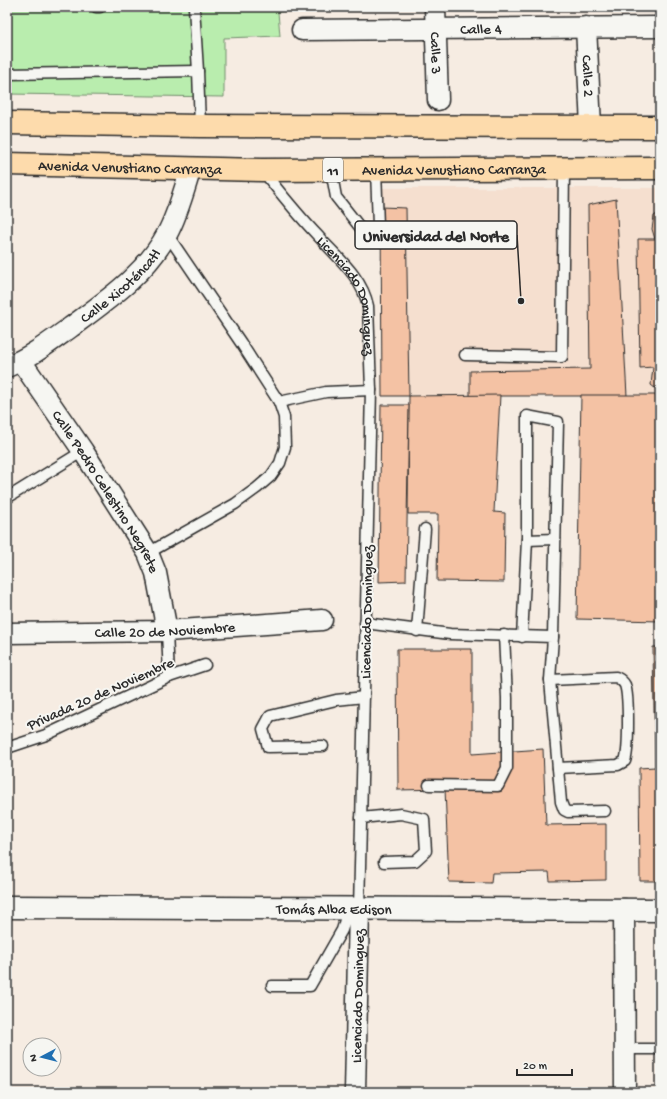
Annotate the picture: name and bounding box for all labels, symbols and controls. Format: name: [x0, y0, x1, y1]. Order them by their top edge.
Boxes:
street label: Calle 4: [460, 21, 502, 40]
street label: Calle 3: [425, 32, 444, 75]
street label: Calle 2: [576, 55, 597, 97]
street label: Avenida Venustiano Carranza: [38, 158, 223, 180]
road number: 11: [323, 158, 343, 182]
street label: Avenida Venustiano Carranza: [362, 162, 547, 180]
callout: Universidad del Norte: [355, 221, 517, 249]
text: Universidad del Norte: [363, 229, 510, 248]
street label: Licenciado Dominguez: [312, 233, 377, 356]
street label: Calle Xicoténcatl: [77, 246, 166, 328]
street label: Calle Pedro Celestino Negrete: [47, 408, 162, 576]
street label: Licenciado Dominguez: [358, 544, 378, 679]
street label: Calle 20 de Noviembre: [94, 619, 236, 643]
street label: Privada 20 de Noviembre: [24, 654, 177, 736]
street label: Tomás Alba Edison: [275, 901, 392, 920]
street label: Licenciado Dominguez: [349, 928, 370, 1063]
north arrow: [22, 1037, 62, 1077]
scale bar: [517, 1051, 572, 1077]
text: N: [28, 1054, 40, 1062]
text: 20 m: [523, 1060, 548, 1074]

